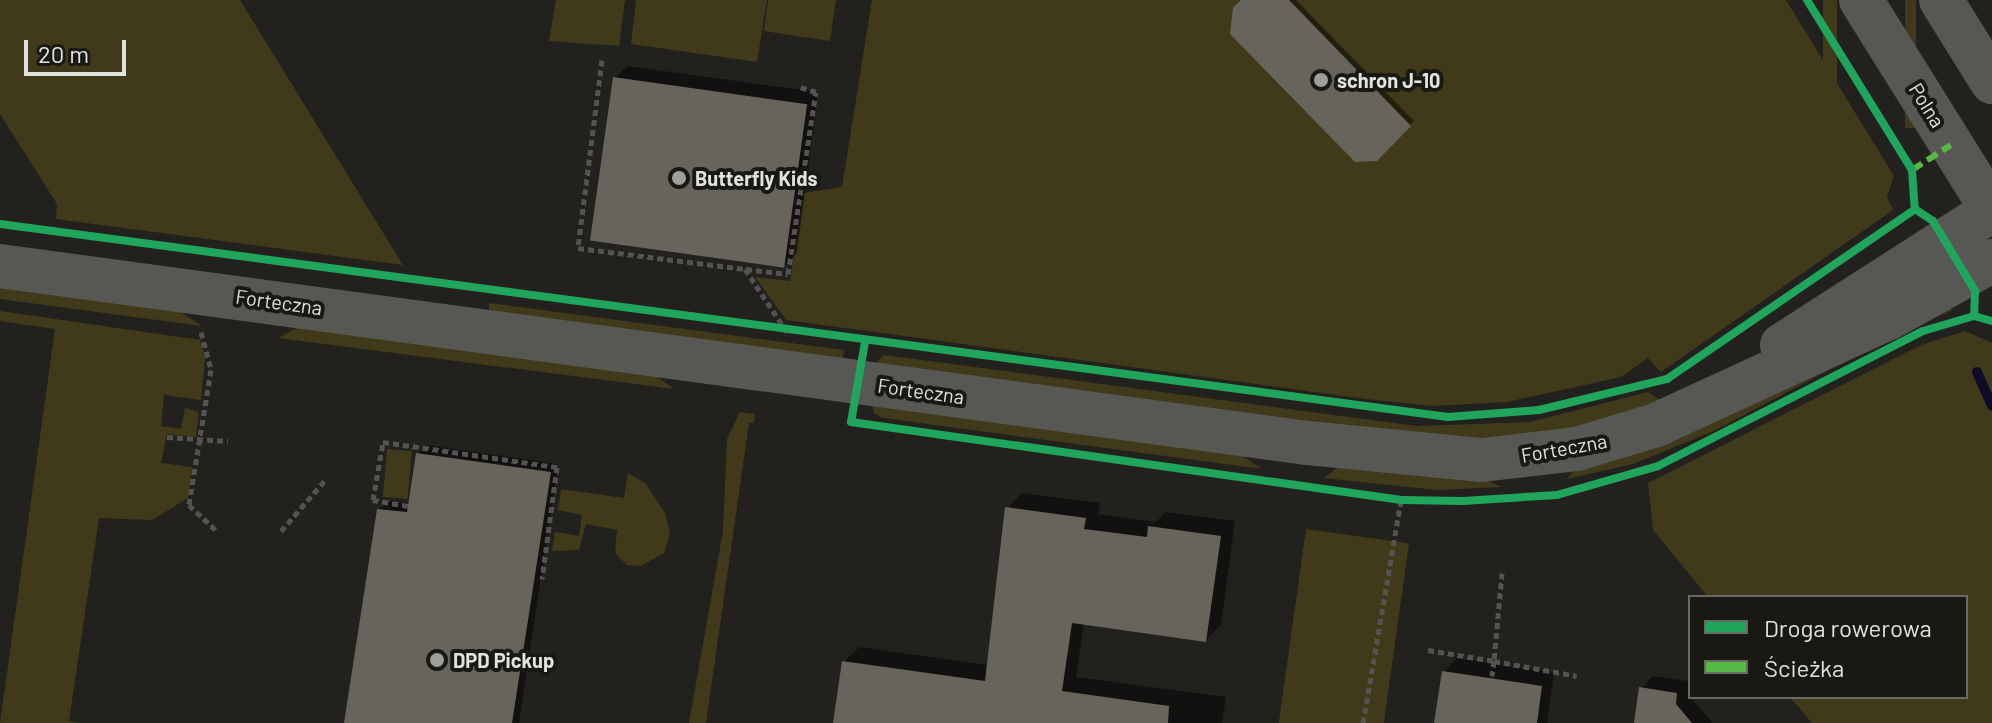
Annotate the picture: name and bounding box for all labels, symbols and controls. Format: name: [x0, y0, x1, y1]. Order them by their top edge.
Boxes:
scale bar: [28, 24, 130, 74]
text: 20 m: [38, 39, 89, 68]
place label: schron J-10: [1337, 68, 1441, 92]
marker: schron J-10: [1312, 71, 1330, 89]
street label: Polna: [1904, 78, 1950, 132]
place label: Butterfly Kids: [695, 166, 817, 190]
marker: Butterfly Kids: [670, 169, 688, 187]
street label: Forteczna: [234, 284, 324, 320]
street label: Forteczna: [876, 373, 966, 409]
street label: Forteczna: [1519, 429, 1609, 467]
legend: [1688, 595, 1968, 699]
text: Droga rowerowa: [1764, 613, 1932, 642]
place label: DPD Pickup: [453, 648, 554, 672]
marker: DPD Pickup: [428, 651, 446, 669]
text: Ścieżka: [1764, 653, 1844, 682]

